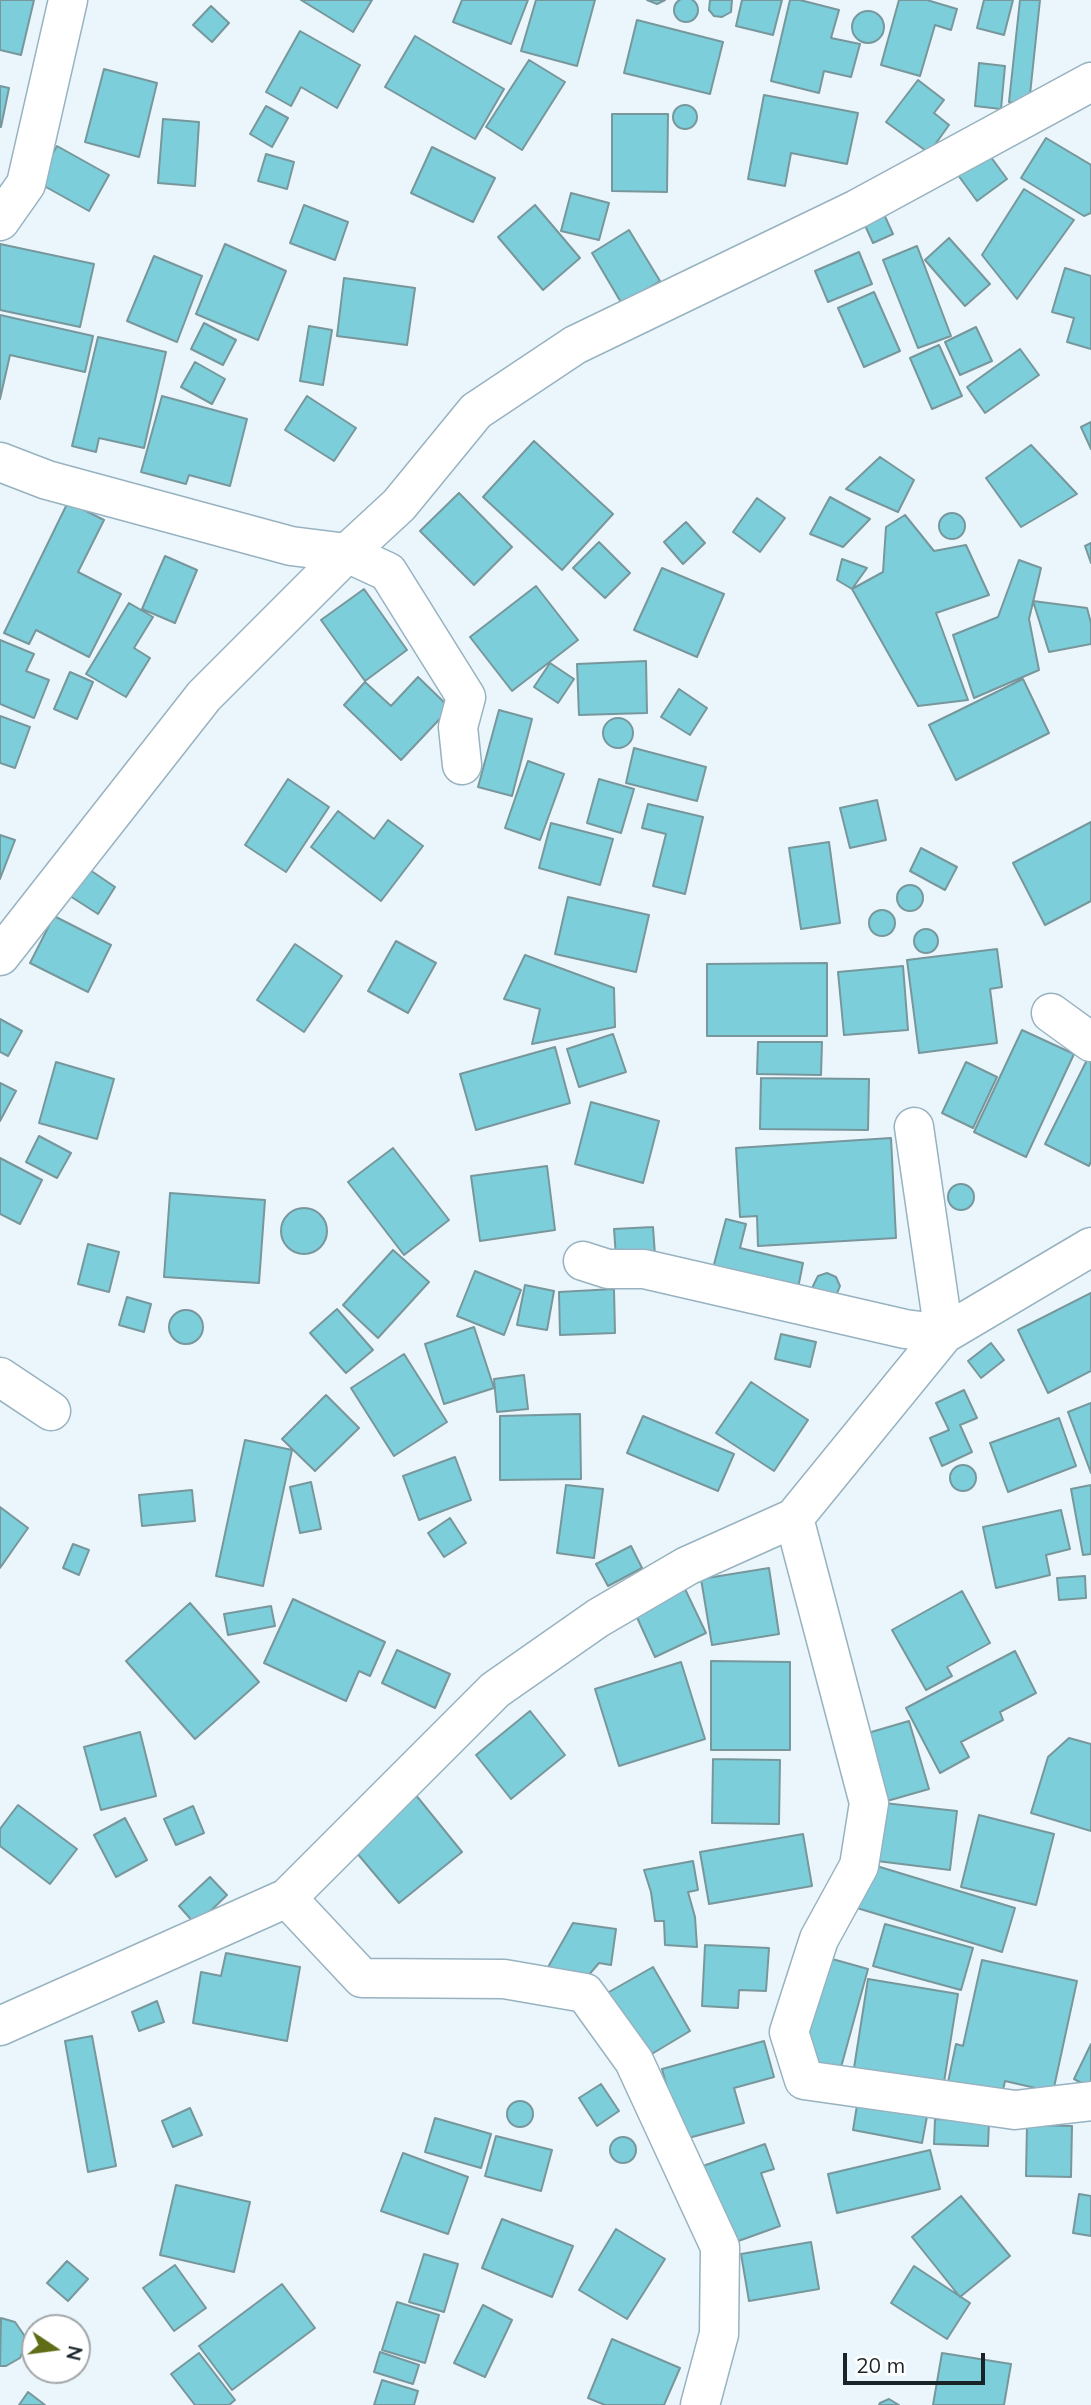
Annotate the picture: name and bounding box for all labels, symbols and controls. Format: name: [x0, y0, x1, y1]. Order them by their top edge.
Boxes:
north arrow: [21, 2314, 91, 2384]
scale bar: [846, 2338, 988, 2382]
text: N: [61, 2344, 88, 2363]
text: 20 m: [856, 2352, 905, 2378]

